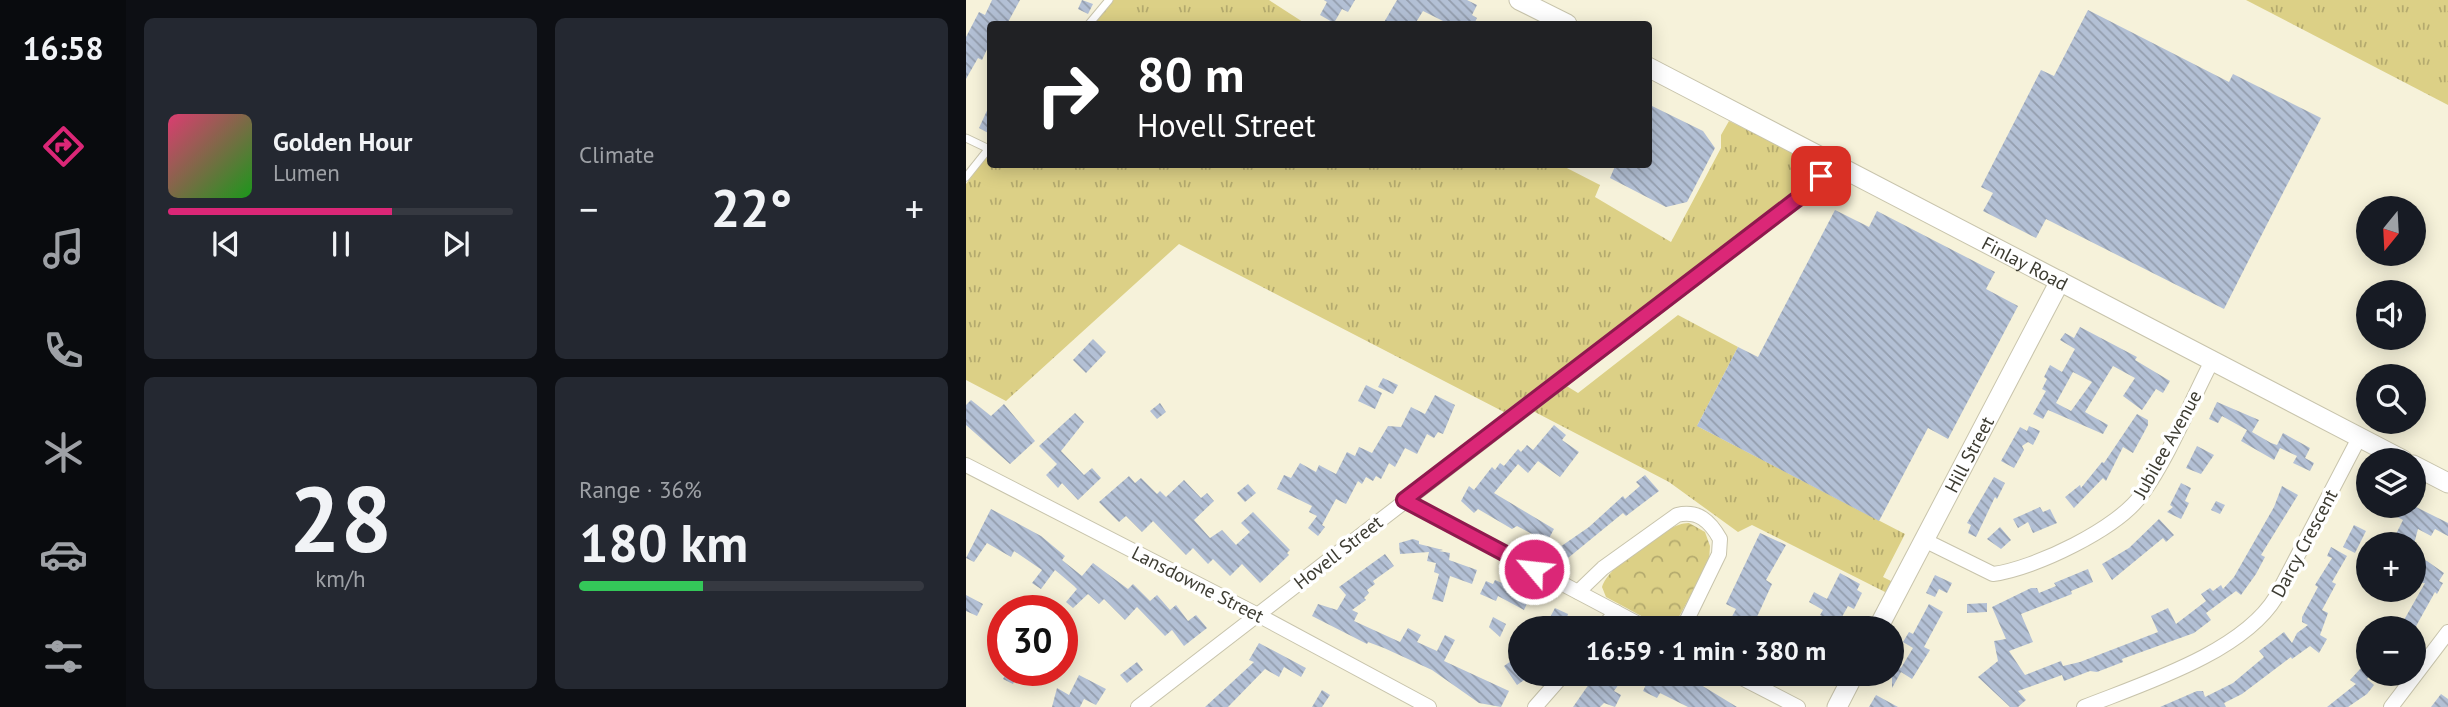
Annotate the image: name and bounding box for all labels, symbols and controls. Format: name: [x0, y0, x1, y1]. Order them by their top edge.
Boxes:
text: 16:58: [22, 27, 104, 69]
text: 80 m: [1137, 42, 1244, 106]
icon: right: [1022, 49, 1113, 140]
text: Hovell Street: [1137, 104, 1316, 146]
icon: directions: [39, 122, 88, 171]
text: Golden Hour: [273, 125, 412, 158]
text: Climate: [579, 140, 654, 169]
pin: [1791, 146, 1851, 206]
icon: arrive: [1802, 157, 1840, 195]
text: Lumen: [273, 158, 340, 187]
text: 22°: [711, 174, 792, 241]
text: −: [579, 184, 598, 233]
text: +: [905, 184, 924, 233]
north arrow: [2356, 196, 2426, 266]
map controls: [2356, 196, 2426, 686]
icon: music: [39, 224, 88, 273]
icon: previous: [207, 225, 245, 263]
icon: pause: [322, 225, 360, 263]
icon: next: [437, 225, 475, 263]
street label: Finlay Road: [1978, 231, 2072, 296]
button: sound: [2356, 280, 2426, 350]
icon: phone: [39, 326, 88, 375]
button: search: [2356, 364, 2426, 434]
street label: Jubilee Avenue: [2127, 386, 2206, 503]
street label: Hill Street: [1939, 412, 1999, 497]
icon: climate: [39, 428, 88, 477]
button: layers: [2356, 448, 2426, 518]
text: 28: [289, 459, 392, 577]
text: Range · 36%: [579, 475, 702, 504]
street label: Darcy Crescent: [2265, 484, 2343, 601]
text: 180 km: [579, 509, 748, 576]
street label: Hovell Street: [1289, 510, 1388, 594]
icon: car: [39, 530, 88, 579]
position arrow: [1497, 532, 1571, 606]
button: +: [2356, 532, 2426, 602]
street label: Lansdowne Street: [1128, 540, 1269, 628]
text: km/h: [315, 564, 366, 593]
speed limit sign: 30: [987, 595, 1078, 686]
button: −: [2356, 616, 2426, 686]
icon: filters: [39, 632, 88, 681]
text: 16:59 · 1 min · 380 m: [1586, 634, 1826, 667]

